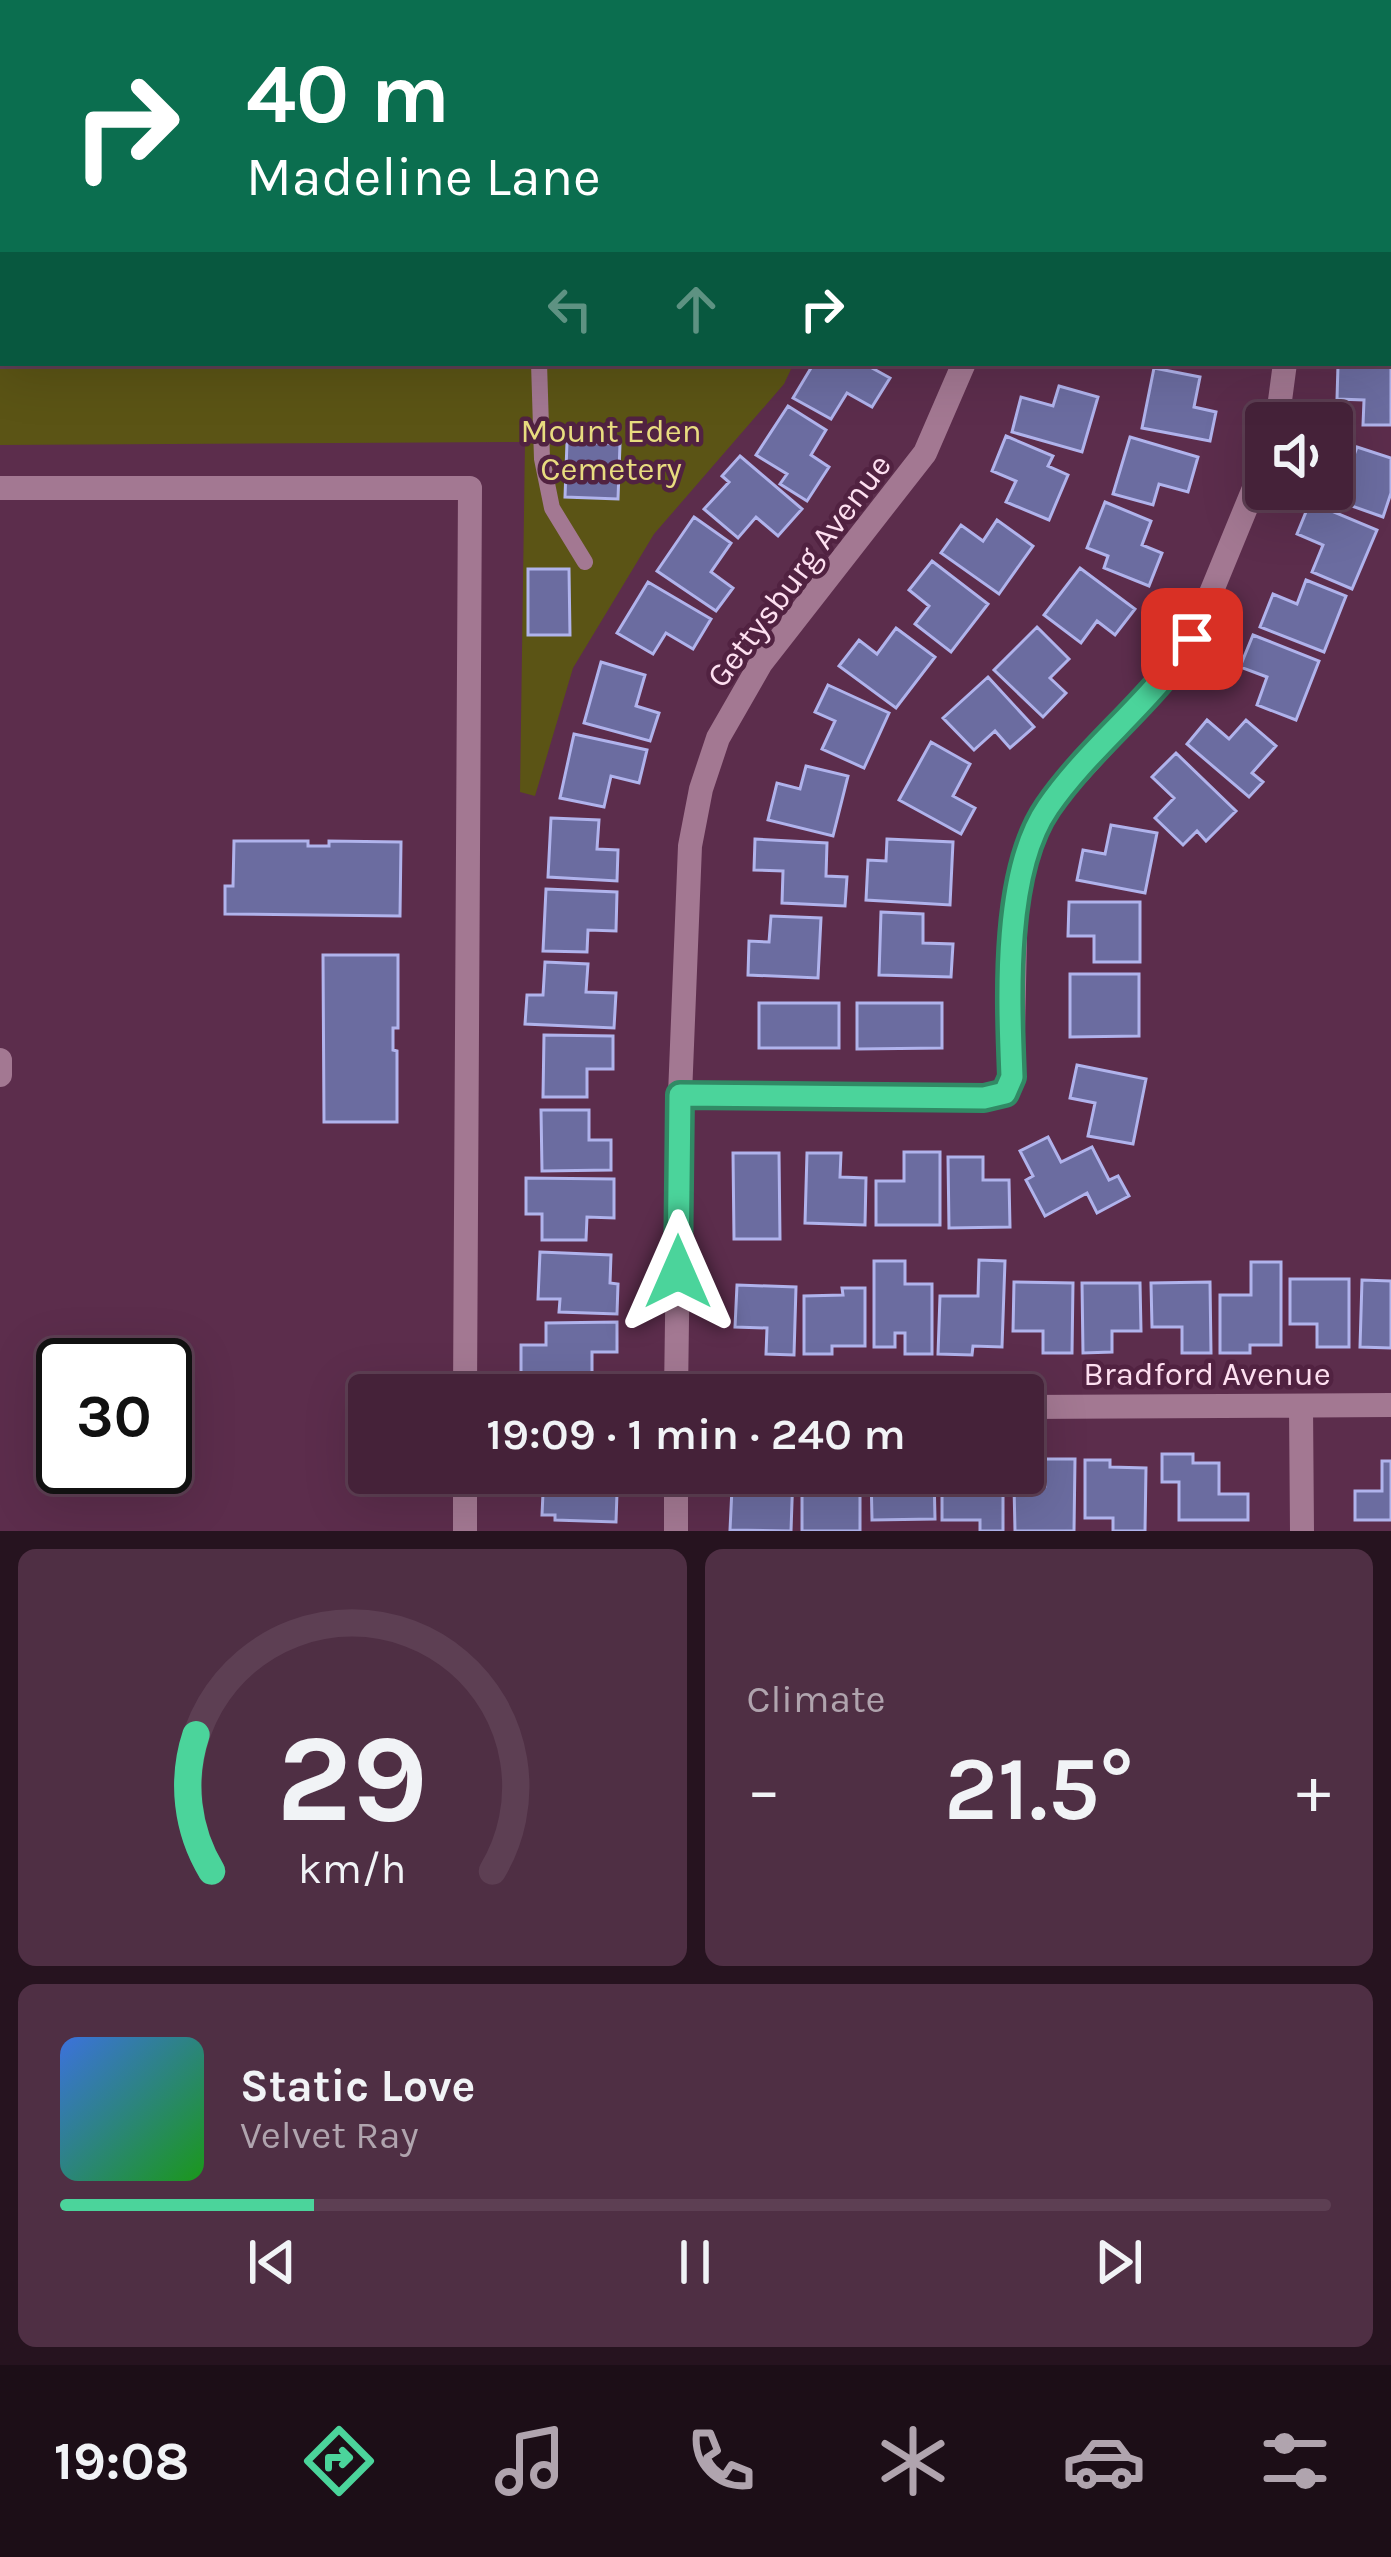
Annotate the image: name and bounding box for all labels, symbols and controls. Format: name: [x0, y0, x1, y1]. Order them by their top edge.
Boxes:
text: 40 m: [246, 45, 450, 143]
icon: right: [48, 48, 204, 204]
text: Madeline Lane: [246, 145, 601, 209]
icon: left: [537, 276, 603, 342]
icon: ahead: [663, 276, 729, 342]
icon: right: [789, 276, 855, 342]
map controls: [1245, 402, 1353, 510]
button: sound: [1245, 402, 1353, 510]
park label: Mount Eden Cemetery: [520, 412, 702, 488]
street label: Gettysburg Avenue: [699, 447, 899, 695]
pin: [1141, 588, 1243, 690]
icon: arrive: [1159, 606, 1225, 672]
position arrow: [615, 1209, 741, 1335]
speed limit sign: 30: [36, 1338, 192, 1494]
street label: Bradford Avenue: [1083, 1355, 1331, 1393]
text: 19:09 · 1 min · 240 m: [486, 1408, 906, 1460]
text: Climate: [747, 1676, 886, 1722]
text: 29: [276, 1706, 428, 1851]
text: 21.5°: [944, 1736, 1133, 1842]
text: −: [747, 1751, 781, 1829]
text: +: [1296, 1751, 1331, 1829]
text: km/h: [298, 1843, 407, 1893]
text: Static Love: [240, 2060, 475, 2112]
text: Velvet Ray: [240, 2112, 419, 2158]
icon: previous: [239, 2229, 305, 2295]
icon: pause: [662, 2229, 728, 2295]
icon: next: [1086, 2229, 1152, 2295]
icon: directions: [297, 2419, 381, 2503]
icon: music: [488, 2419, 572, 2503]
icon: phone: [679, 2419, 763, 2503]
icon: climate: [871, 2419, 955, 2503]
icon: car: [1062, 2419, 1146, 2503]
icon: filters: [1253, 2419, 1337, 2503]
text: 19:08: [54, 2429, 189, 2493]

